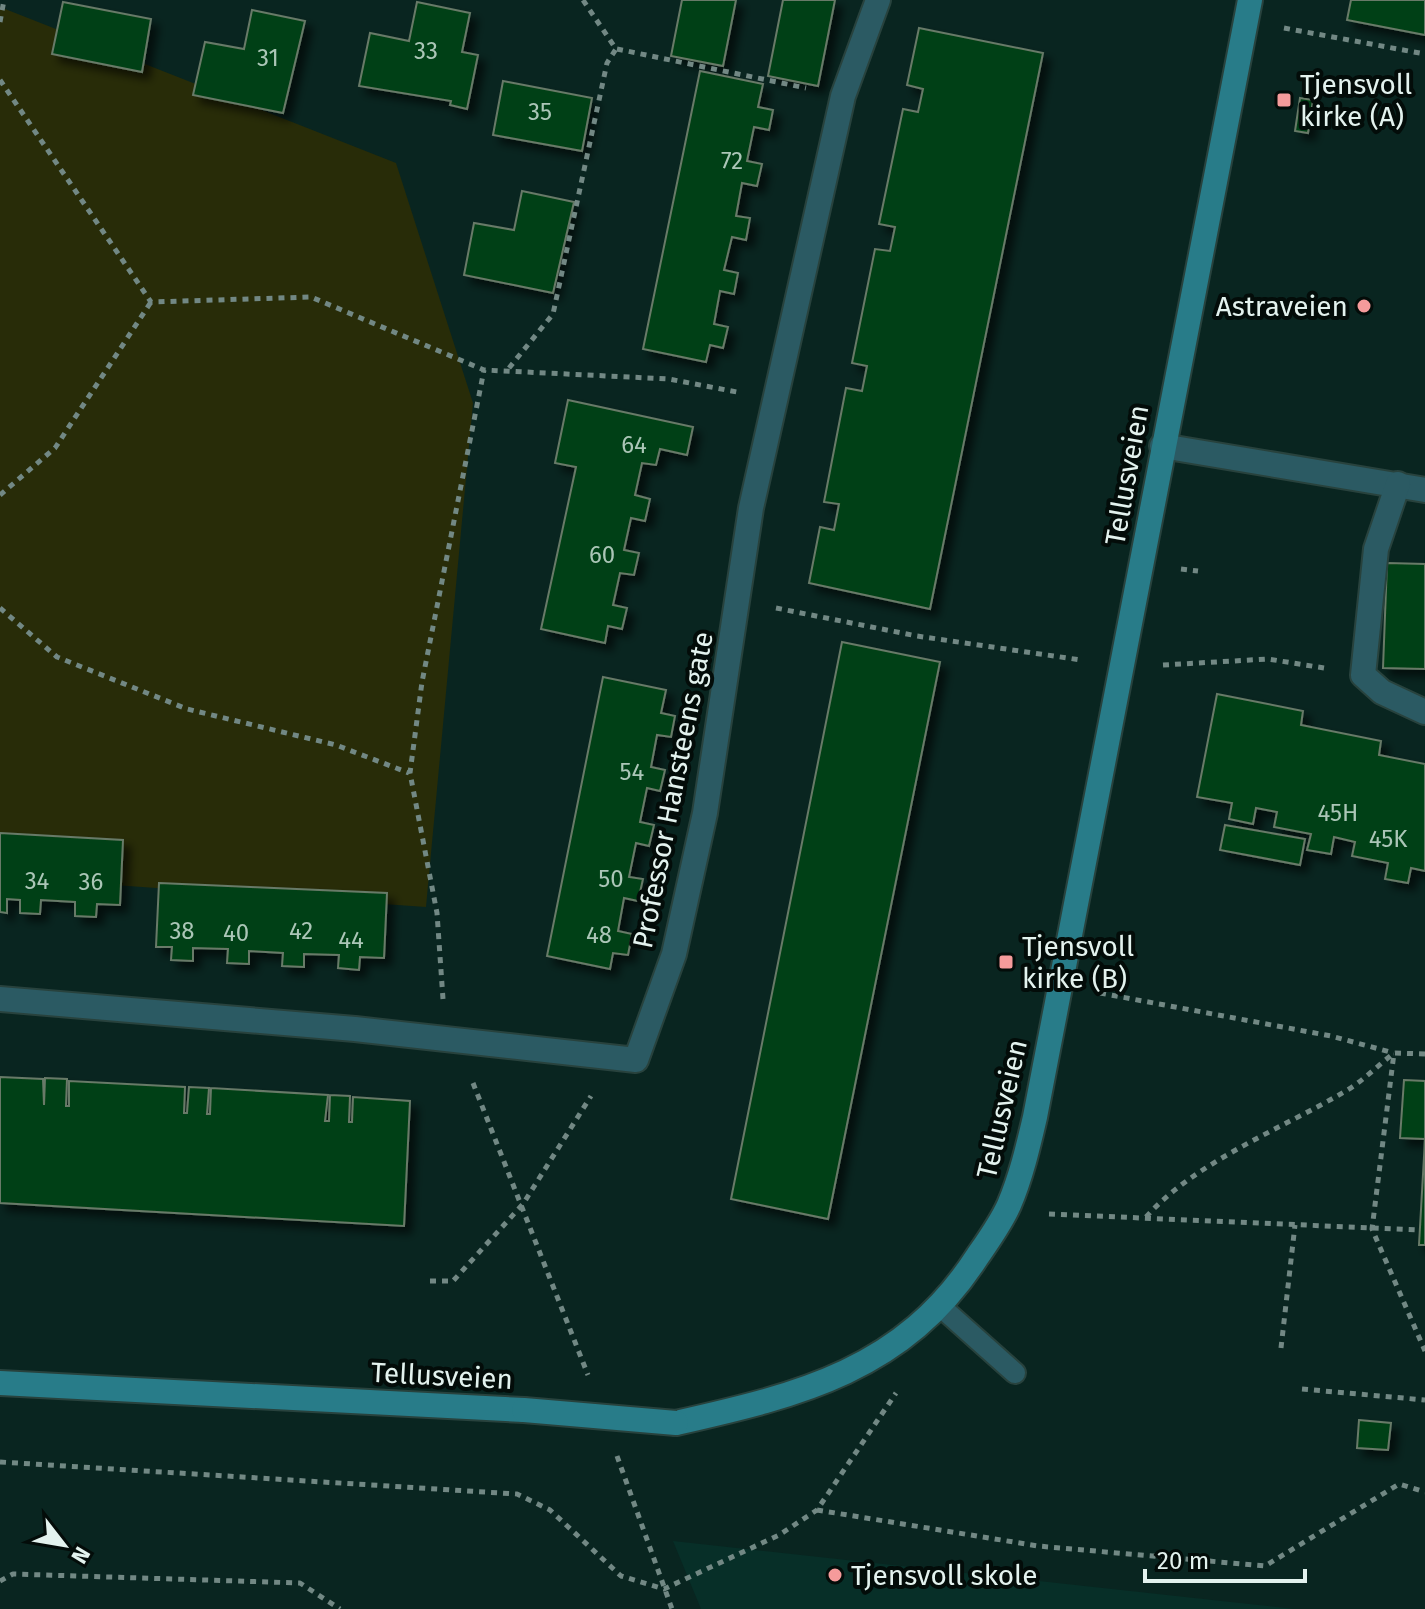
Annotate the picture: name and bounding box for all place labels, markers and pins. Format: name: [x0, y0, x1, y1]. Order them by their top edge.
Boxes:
place label: Tjensvoll kirke (A): [1300, 68, 1412, 133]
marker: Tjensvoll kirke (A): [1275, 91, 1293, 109]
place label: Astraveien: [1216, 290, 1348, 323]
marker: Astraveien: [1355, 297, 1373, 315]
place label: Tjensvoll kirke (B): [1022, 930, 1134, 995]
marker: Tjensvoll kirke (B): [997, 953, 1015, 971]
place label: Tjensvoll skole: [851, 1559, 1037, 1592]
marker: Tjensvoll skole: [826, 1566, 844, 1584]

